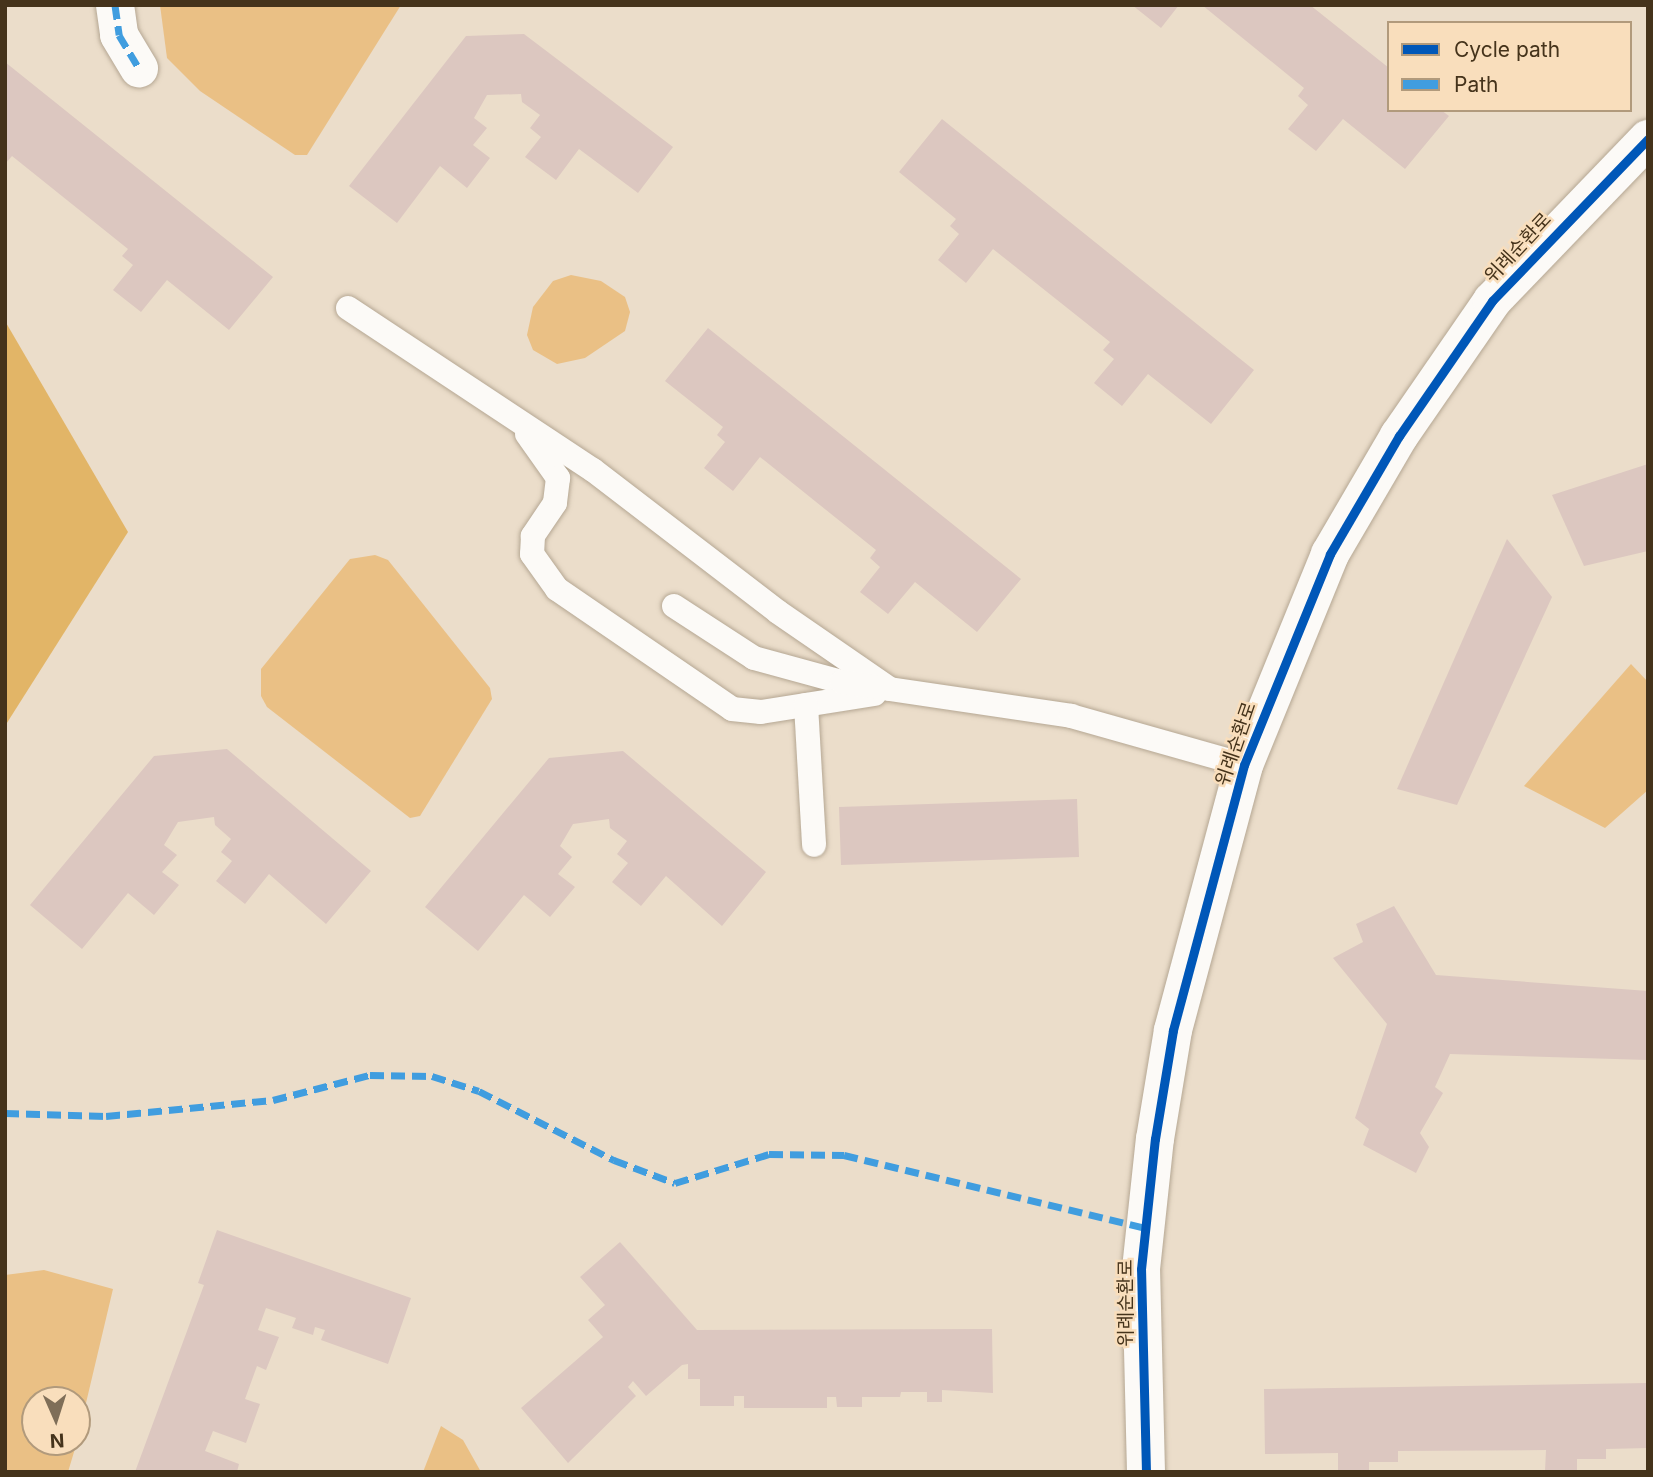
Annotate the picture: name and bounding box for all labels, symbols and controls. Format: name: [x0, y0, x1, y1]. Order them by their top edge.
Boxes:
legend: [1387, 21, 1632, 112]
text: Cycle path: [1454, 37, 1560, 62]
text: Path: [1454, 72, 1499, 97]
street label: 위례순환로: [1480, 208, 1556, 288]
street label: 위례순환로: [1211, 699, 1261, 789]
street label: 위례순환로: [1115, 1259, 1137, 1347]
north arrow: [21, 1386, 91, 1456]
text: N: [49, 1429, 65, 1452]

